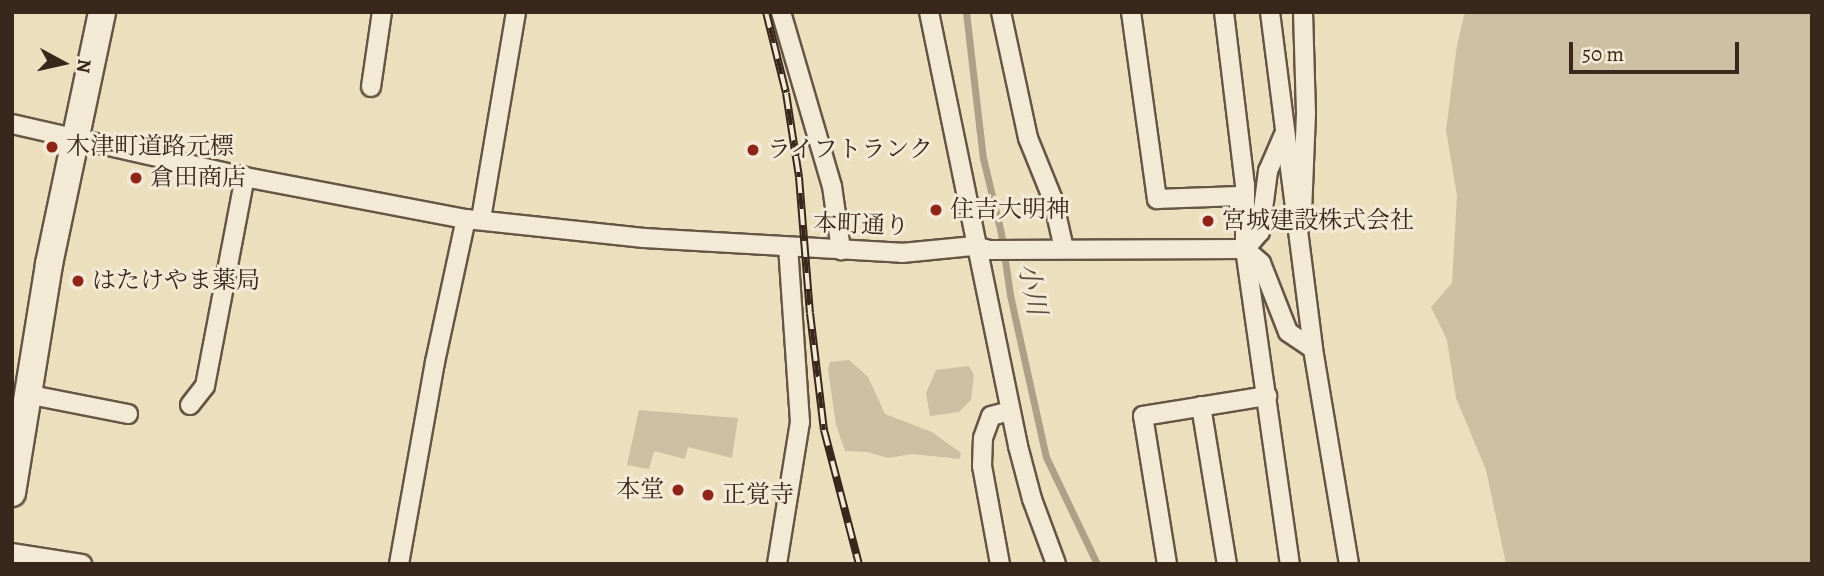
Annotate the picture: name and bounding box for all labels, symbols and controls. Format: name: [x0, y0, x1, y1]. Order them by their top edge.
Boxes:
north arrow: [28, 28, 98, 98]
scale bar: [1572, 28, 1742, 72]
text: 50 m: [1582, 40, 1624, 68]
text: N: [70, 57, 98, 75]
place label: 木津町道路元標: [66, 133, 234, 161]
place label: ライフトランク: [767, 136, 935, 164]
marker: 木津町道路元標: [44, 139, 60, 155]
marker: ライフトランク: [745, 142, 761, 158]
place label: 倉田商店: [150, 164, 246, 192]
marker: 倉田商店: [128, 170, 144, 186]
place label: 住吉大明神: [950, 196, 1070, 224]
marker: 住吉大明神: [928, 202, 944, 218]
place label: 宮城建設株式会社: [1222, 207, 1414, 235]
street label: 本町通り: [813, 209, 909, 241]
marker: 宮城建設株式会社: [1200, 213, 1216, 229]
water label: 小川: [1011, 260, 1053, 318]
place label: はたけやま薬局: [92, 267, 260, 295]
marker: はたけやま薬局: [70, 273, 86, 289]
place label: 本堂: [616, 476, 664, 504]
place label: 正覚寺: [722, 481, 794, 509]
marker: 本堂: [670, 482, 686, 498]
marker: 正覚寺: [700, 487, 716, 503]

